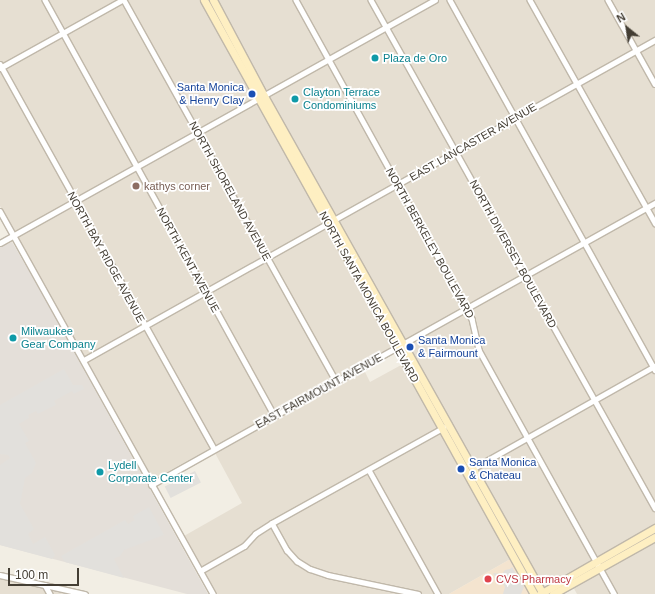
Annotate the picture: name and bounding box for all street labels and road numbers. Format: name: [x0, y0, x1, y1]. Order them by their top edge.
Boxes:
street label: EAST LANCASTER AVENUE: [407, 100, 539, 184]
street label: NORTH SHORELAND AVENUE: [186, 119, 274, 263]
street label: NORTH BERKELEY BOULEVARD: [383, 165, 477, 321]
street label: NORTH DIVERSEY BOULEVARD: [467, 177, 559, 331]
street label: NORTH BAY RIDGE AVENUE: [64, 189, 148, 325]
street label: NORTH KENT AVENUE: [153, 205, 223, 315]
street label: NORTH SANTA MONICA BOULEVARD: [316, 209, 422, 385]
street label: EAST FAIRMOUNT AVENUE: [253, 350, 385, 432]

